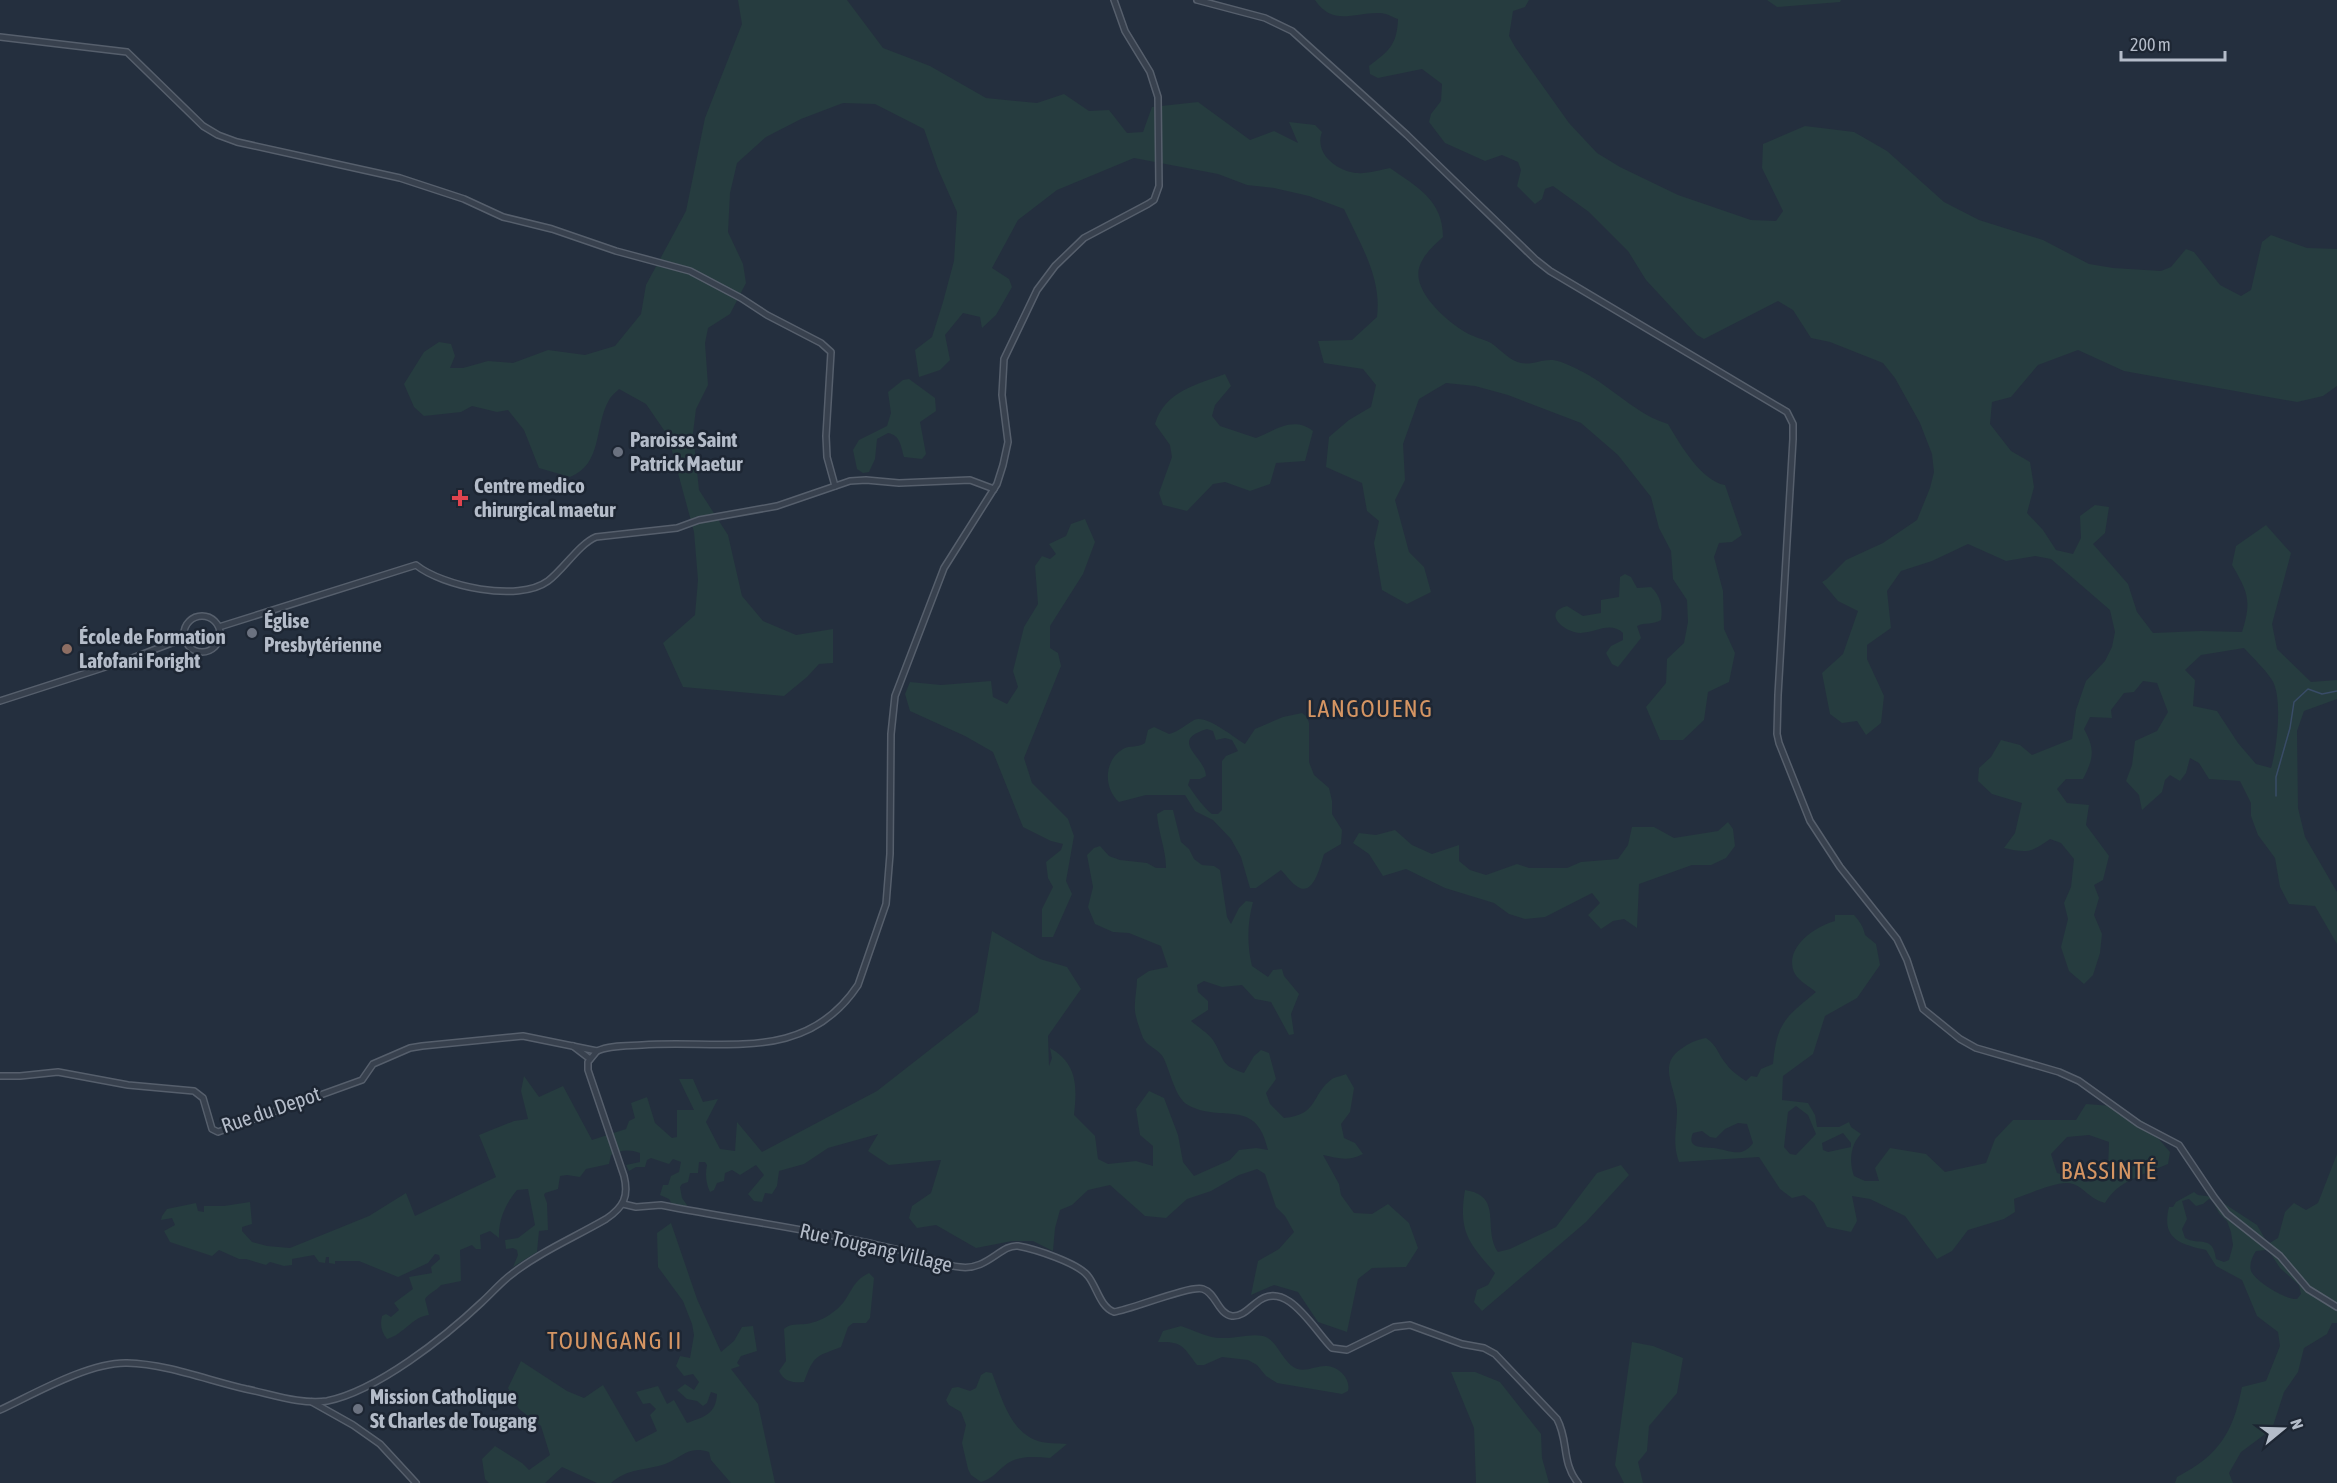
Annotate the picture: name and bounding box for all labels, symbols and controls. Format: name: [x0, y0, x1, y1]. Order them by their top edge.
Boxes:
scale bar: [2121, 24, 2224, 62]
text: 200 m: [2130, 34, 2171, 55]
place label: Paroisse Saint Patrick Maetur: [630, 427, 743, 475]
marker: Paroisse Saint Patrick Maetur: [611, 445, 625, 459]
place label: Centre medico chirurgical maetur: [474, 473, 616, 521]
marker: Centre medico chirurgical maetur: [451, 489, 469, 507]
place label: Église Presbytérienne: [264, 608, 382, 656]
place label: École de Formation Lafofani Foright: [79, 624, 226, 672]
marker: Église Presbytérienne: [245, 626, 259, 640]
marker: École de Formation Lafofani Foright: [60, 642, 74, 656]
district label: LANGOUENG: [1307, 695, 1433, 722]
street label: Rue du Depot: [218, 1081, 323, 1137]
district label: BASSINTÉ: [2061, 1157, 2157, 1184]
street label: Rue Tougang Village: [798, 1218, 955, 1276]
district label: TOUNGANG II: [547, 1327, 683, 1354]
place label: Mission Catholique St Charles de Tougang: [370, 1384, 537, 1432]
north arrow: [2253, 1399, 2313, 1459]
marker: Mission Catholique St Charles de Tougang: [351, 1402, 365, 1416]
text: N: [2287, 1417, 2307, 1432]

